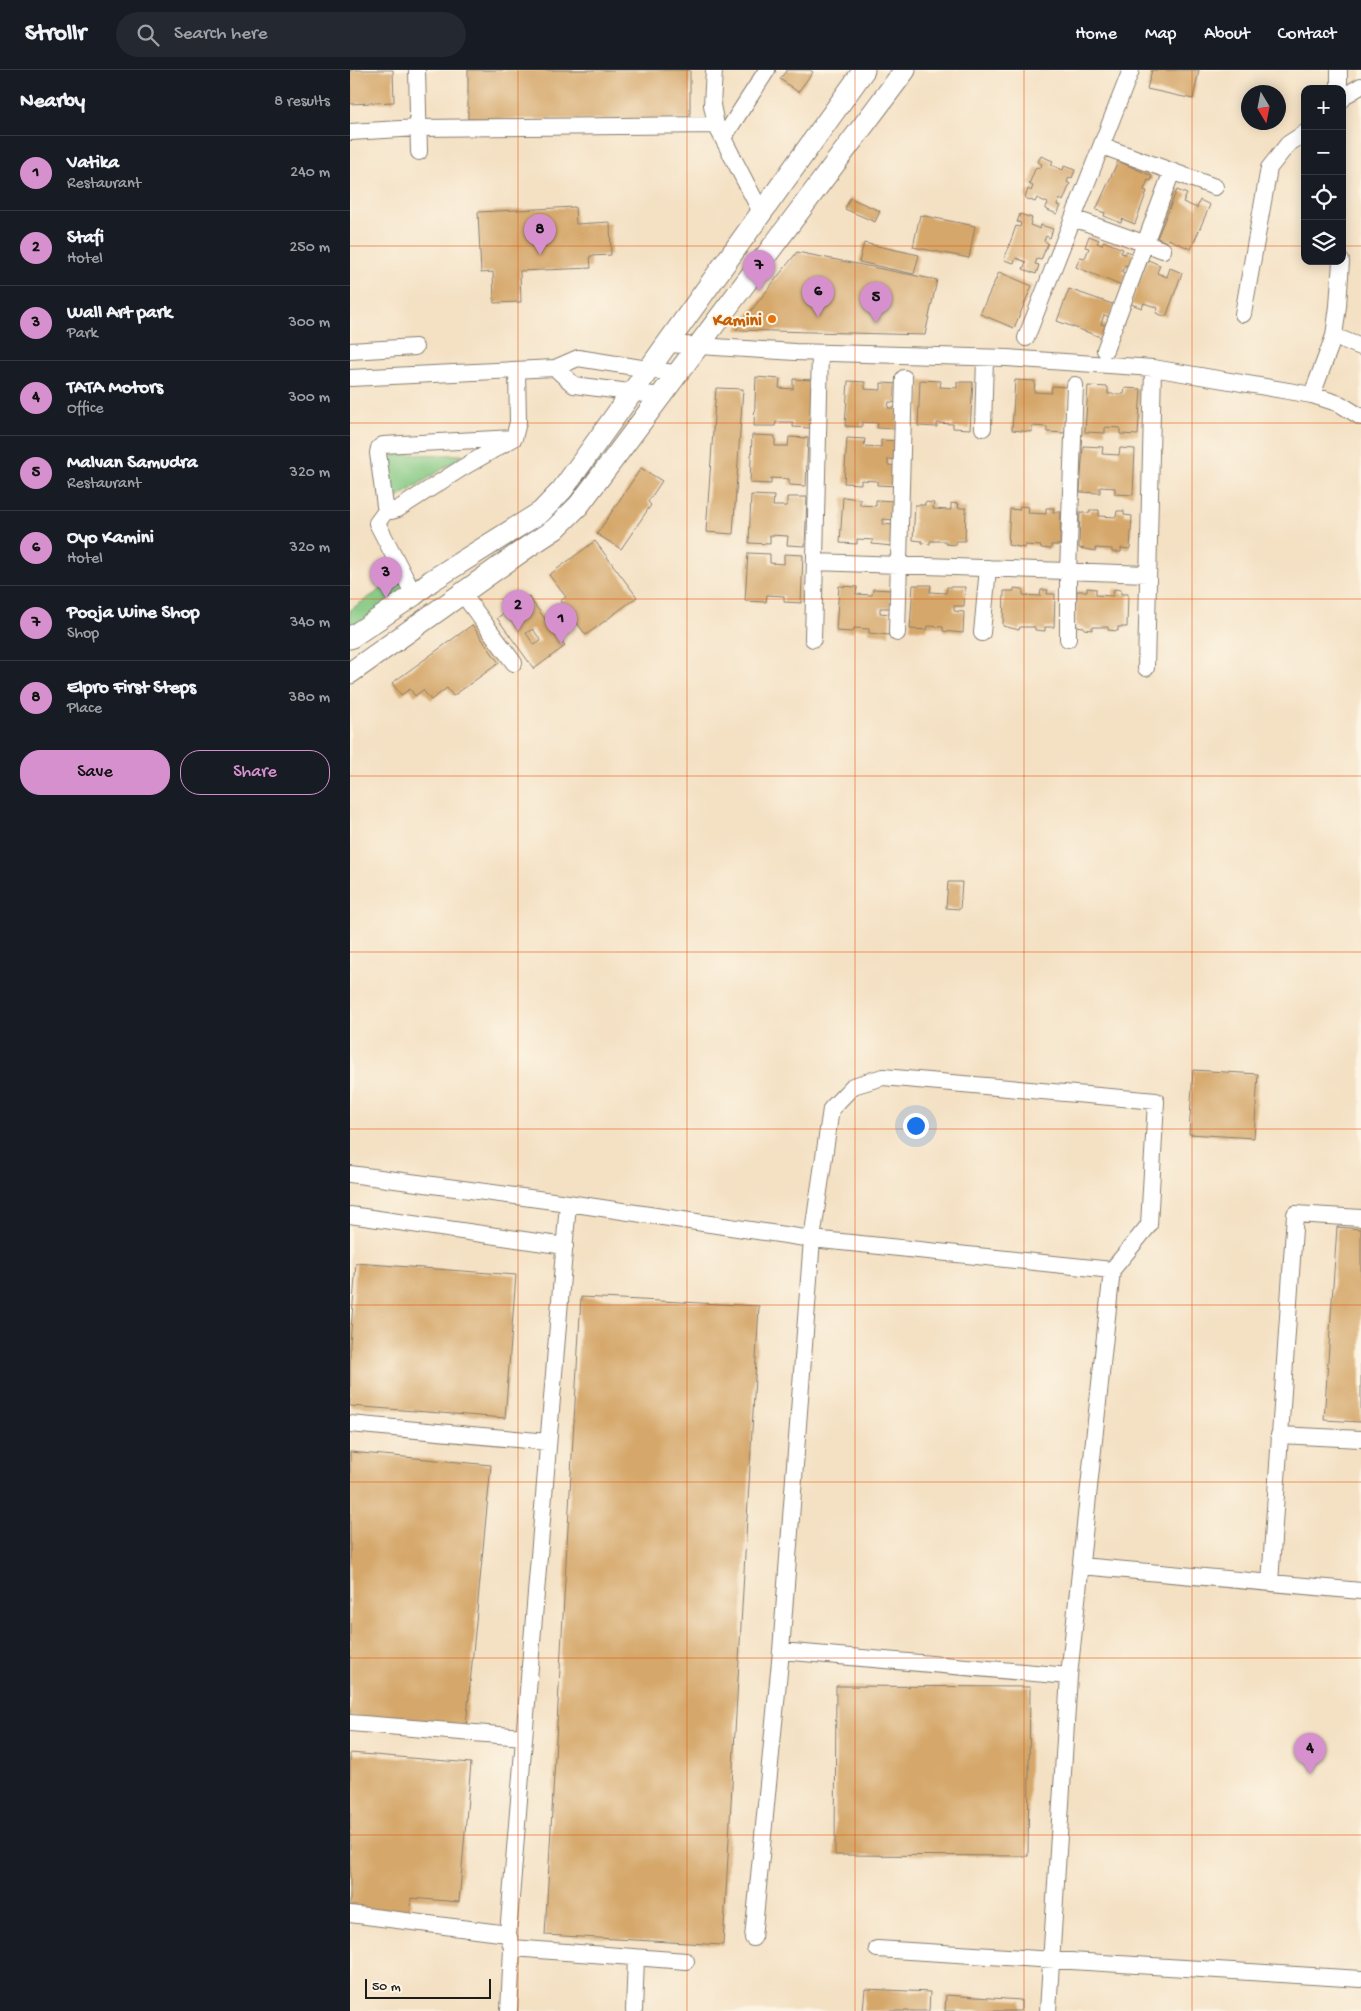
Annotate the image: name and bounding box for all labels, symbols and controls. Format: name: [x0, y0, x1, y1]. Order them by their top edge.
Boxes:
search box: [116, 12, 466, 57]
text: Strollr: [25, 20, 86, 49]
icon: search: [134, 21, 162, 49]
text: Search here: [174, 23, 268, 46]
text: Home: [1075, 24, 1117, 45]
text: Map: [1145, 24, 1176, 45]
text: About: [1204, 24, 1250, 45]
text: Contact: [1278, 24, 1336, 45]
north arrow: [1241, 85, 1286, 130]
map controls: [1301, 85, 1346, 265]
button: +: [1301, 85, 1346, 130]
text: Nearby: [20, 90, 85, 115]
text: 8 results: [274, 93, 330, 112]
button: −: [1301, 130, 1346, 175]
text: Vatika: [67, 152, 119, 175]
text: 1: [33, 164, 39, 183]
text: 240 m: [290, 164, 330, 183]
text: Restaurant: [67, 175, 141, 194]
button: locate: [1301, 175, 1346, 220]
pin: 8: [524, 214, 556, 255]
button: layers: [1301, 220, 1346, 265]
text: Stafi: [67, 227, 104, 250]
text: 2: [32, 239, 40, 258]
text: 250 m: [290, 239, 330, 258]
text: Hotel: [67, 250, 103, 269]
pin: 7: [743, 250, 775, 291]
pin: 6: [802, 276, 834, 317]
pin: 5: [860, 282, 892, 323]
text: Wall Art park: [67, 302, 172, 325]
place label: Kamini: [712, 311, 762, 332]
marker: Kamini: [766, 313, 778, 325]
text: 3: [32, 314, 40, 333]
text: 300 m: [288, 314, 330, 333]
text: Park: [67, 325, 98, 344]
text: TATA Motors: [67, 377, 163, 400]
text: 4: [32, 389, 40, 408]
text: 300 m: [288, 389, 330, 408]
text: Office: [67, 400, 104, 419]
text: Malvan Samudra: [67, 452, 198, 475]
text: 5: [32, 464, 40, 483]
text: 320 m: [290, 464, 330, 483]
text: Restaurant: [67, 475, 141, 494]
text: Oyo Kamini: [67, 527, 154, 550]
text: 6: [32, 539, 40, 558]
text: 320 m: [290, 539, 330, 558]
text: Hotel: [67, 550, 103, 569]
pin: 3: [370, 557, 402, 598]
pin: 2: [502, 590, 534, 631]
text: Pooja Wine Shop: [67, 602, 200, 625]
pin: 1: [545, 603, 577, 644]
text: 7: [32, 614, 40, 633]
text: 340 m: [290, 614, 330, 633]
text: Shop: [67, 625, 99, 644]
text: Elpro First Steps: [67, 677, 196, 700]
text: 8: [32, 689, 40, 708]
text: 380 m: [289, 689, 330, 708]
text: Place: [67, 700, 102, 719]
button: Save: [20, 750, 170, 795]
button: Share: [180, 750, 330, 795]
your location: [903, 1113, 929, 1139]
pin: 4: [1294, 1733, 1326, 1774]
scale bar: [365, 1976, 491, 1999]
text: 50 m: [372, 1979, 401, 1996]

